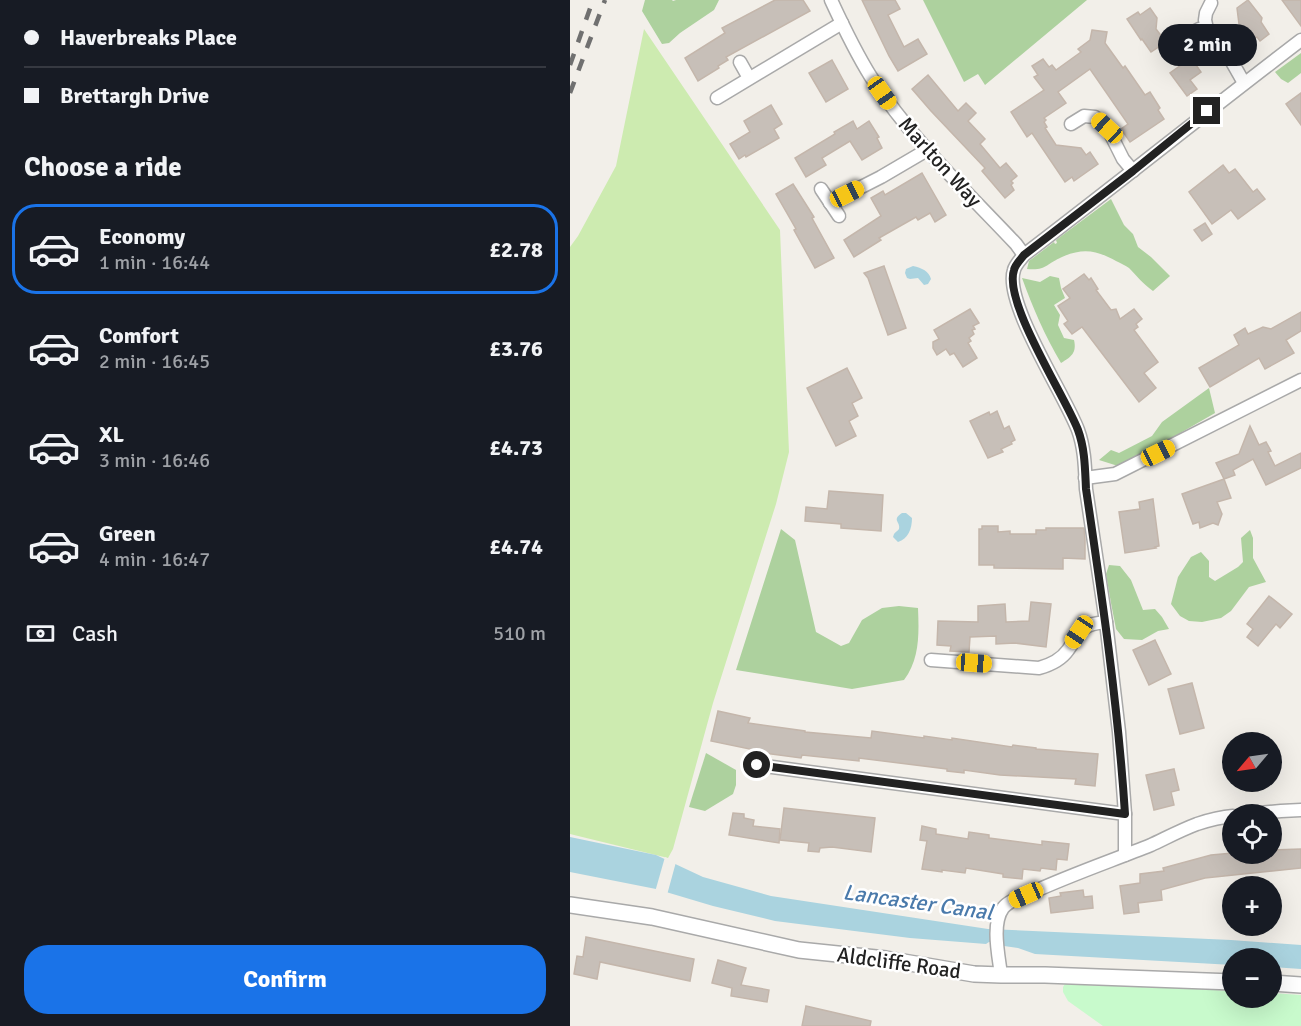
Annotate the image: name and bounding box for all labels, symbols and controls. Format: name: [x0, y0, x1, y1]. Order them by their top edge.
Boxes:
text: Haverbreaks Place: [60, 24, 237, 51]
callout: 2 min: [1158, 24, 1256, 66]
text: 2 min: [1183, 32, 1232, 57]
car: [864, 73, 900, 113]
text: Brettargh Drive: [60, 82, 209, 109]
route end: [1193, 97, 1220, 124]
car: [1088, 109, 1126, 147]
street label: Marlton Way: [893, 111, 987, 213]
text: Choose a ride: [24, 151, 182, 184]
car: [827, 178, 867, 210]
icon: car: [27, 222, 81, 276]
text: Economy: [99, 223, 185, 250]
text: £2.78: [489, 236, 543, 263]
text: 1 min · 16:44: [99, 250, 210, 275]
icon: car: [27, 321, 81, 375]
text: Comfort: [99, 322, 179, 349]
text: £3.76: [489, 335, 543, 362]
text: 2 min · 16:45: [99, 349, 210, 374]
icon: car: [27, 420, 81, 474]
text: XL: [99, 421, 124, 448]
text: £4.73: [489, 434, 543, 461]
car: [1138, 437, 1178, 469]
text: 3 min · 16:46: [99, 448, 210, 473]
icon: car: [27, 519, 81, 573]
text: Green: [99, 520, 156, 547]
text: £4.74: [489, 533, 543, 560]
text: 4 min · 16:47: [99, 547, 210, 572]
car: [1061, 612, 1097, 652]
icon: cash: [24, 617, 57, 650]
text: Cash: [72, 620, 118, 647]
text: 510 m: [493, 621, 546, 646]
car: [955, 653, 993, 673]
north arrow: [1222, 732, 1282, 792]
map controls: [1222, 732, 1282, 1008]
route start: [743, 751, 770, 778]
button: locate: [1222, 804, 1282, 864]
button: +: [1222, 876, 1282, 936]
water label: Lancaster Canal: [841, 878, 996, 926]
car: [1006, 879, 1046, 911]
street label: Aldcliffe Road: [835, 941, 963, 985]
button: Confirm: [24, 945, 546, 1014]
button: −: [1222, 948, 1282, 1008]

